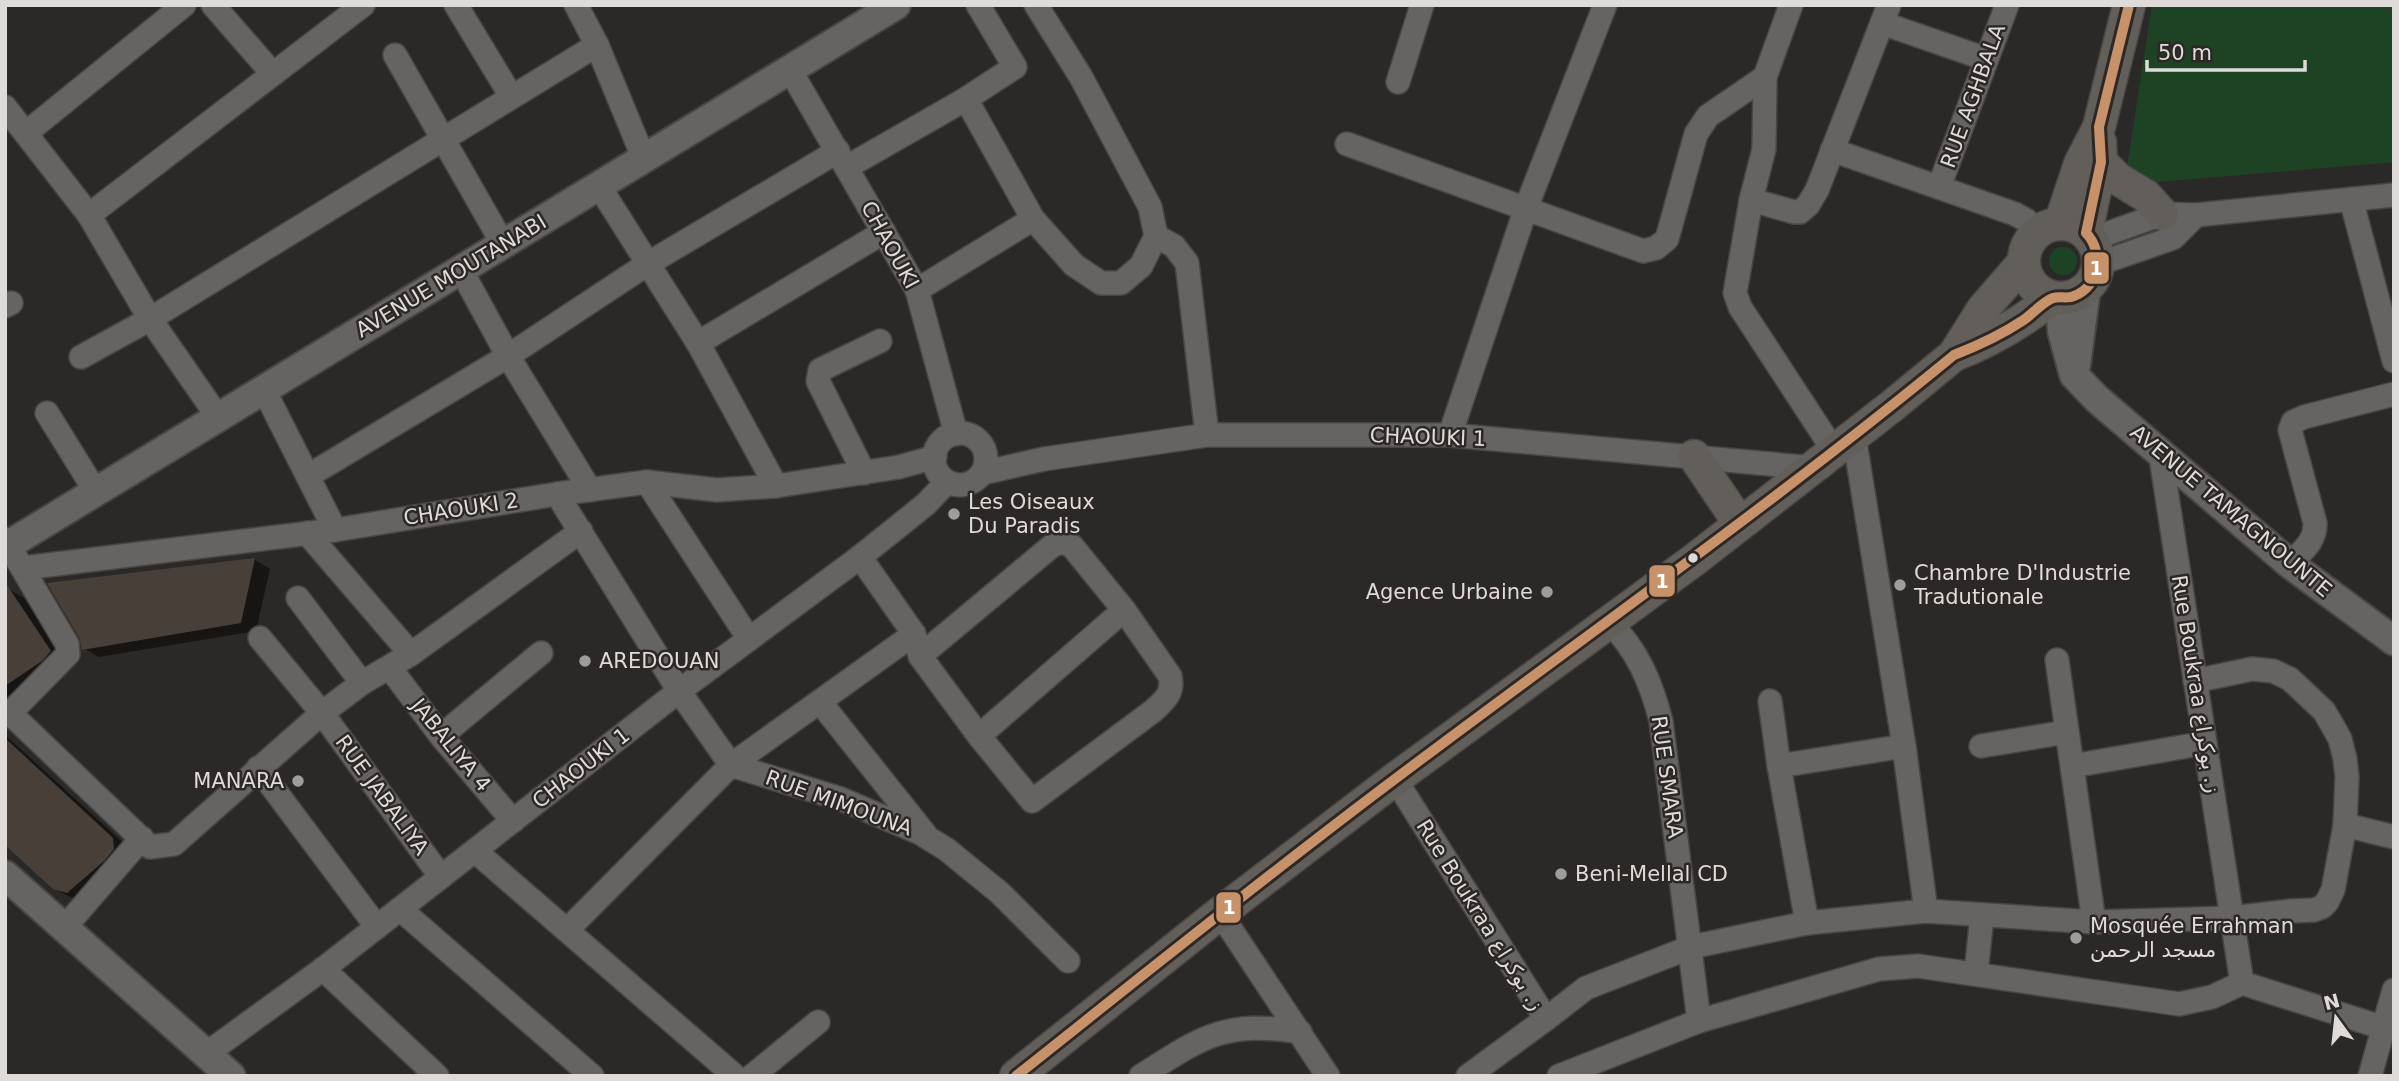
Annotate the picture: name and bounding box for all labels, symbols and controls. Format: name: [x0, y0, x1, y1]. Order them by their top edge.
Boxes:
street label: RUE AGHBALA: [1936, 20, 2010, 171]
scale bar: [2147, 28, 2304, 72]
text: 50 m: [2158, 41, 2212, 65]
street label: CHAOUKI: [856, 197, 924, 293]
street label: AVENUE MOUTANABI: [351, 210, 551, 342]
line badge: 1: [2083, 251, 2110, 285]
text: 1: [2089, 257, 2103, 279]
street label: AVENUE TAMAGNOUNTE: [2126, 420, 2336, 602]
street label: CHAOUKI 1: [1369, 423, 1487, 451]
street label: CHAOUKI 2: [402, 488, 520, 530]
place label: Les Oiseaux Du Paradis: [968, 490, 1095, 538]
marker: Les Oiseaux Du Paradis: [946, 506, 962, 522]
unlabelled marker: [1686, 551, 1700, 565]
place label: Chambre D'Industrie Tradutionale: [1913, 561, 2131, 609]
line badge: 1: [1648, 564, 1676, 598]
text: 1: [1655, 570, 1669, 592]
street label: Rue Boukraa ز. بوكراع: [2167, 573, 2225, 795]
marker: Chambre D'Industrie Tradutionale: [1892, 577, 1908, 593]
place label: Agence Urbaine: [1366, 580, 1533, 604]
marker: Agence Urbaine: [1539, 584, 1555, 600]
place label: AREDOUAN: [599, 649, 719, 673]
marker: AREDOUAN: [577, 653, 593, 669]
street label: JABALIYA 4: [405, 692, 496, 796]
street label: RUE SMARA: [1647, 714, 1688, 841]
street label: CHAOUKI 1: [528, 723, 634, 813]
street label: RUE JABALIYA: [330, 730, 434, 860]
street label: RUE MIMOUNA: [762, 765, 916, 841]
place label: MANARA: [193, 769, 285, 793]
marker: MANARA: [290, 773, 306, 789]
street label: Rue Boukraa ز. بوكراع: [1411, 815, 1549, 1015]
place label: Beni-Mellal CD: [1575, 862, 1728, 886]
marker: Beni-Mellal CD: [1553, 866, 1569, 882]
line badge: 1: [1215, 891, 1242, 924]
text: 1: [1222, 896, 1236, 918]
place label: Mosquée Errahman مسجد الرحمن: [2090, 914, 2294, 962]
marker: Mosquée Errahman مسجد الرحمن: [2068, 930, 2084, 946]
north arrow: [2301, 983, 2371, 1053]
text: N: [2321, 989, 2342, 1014]

